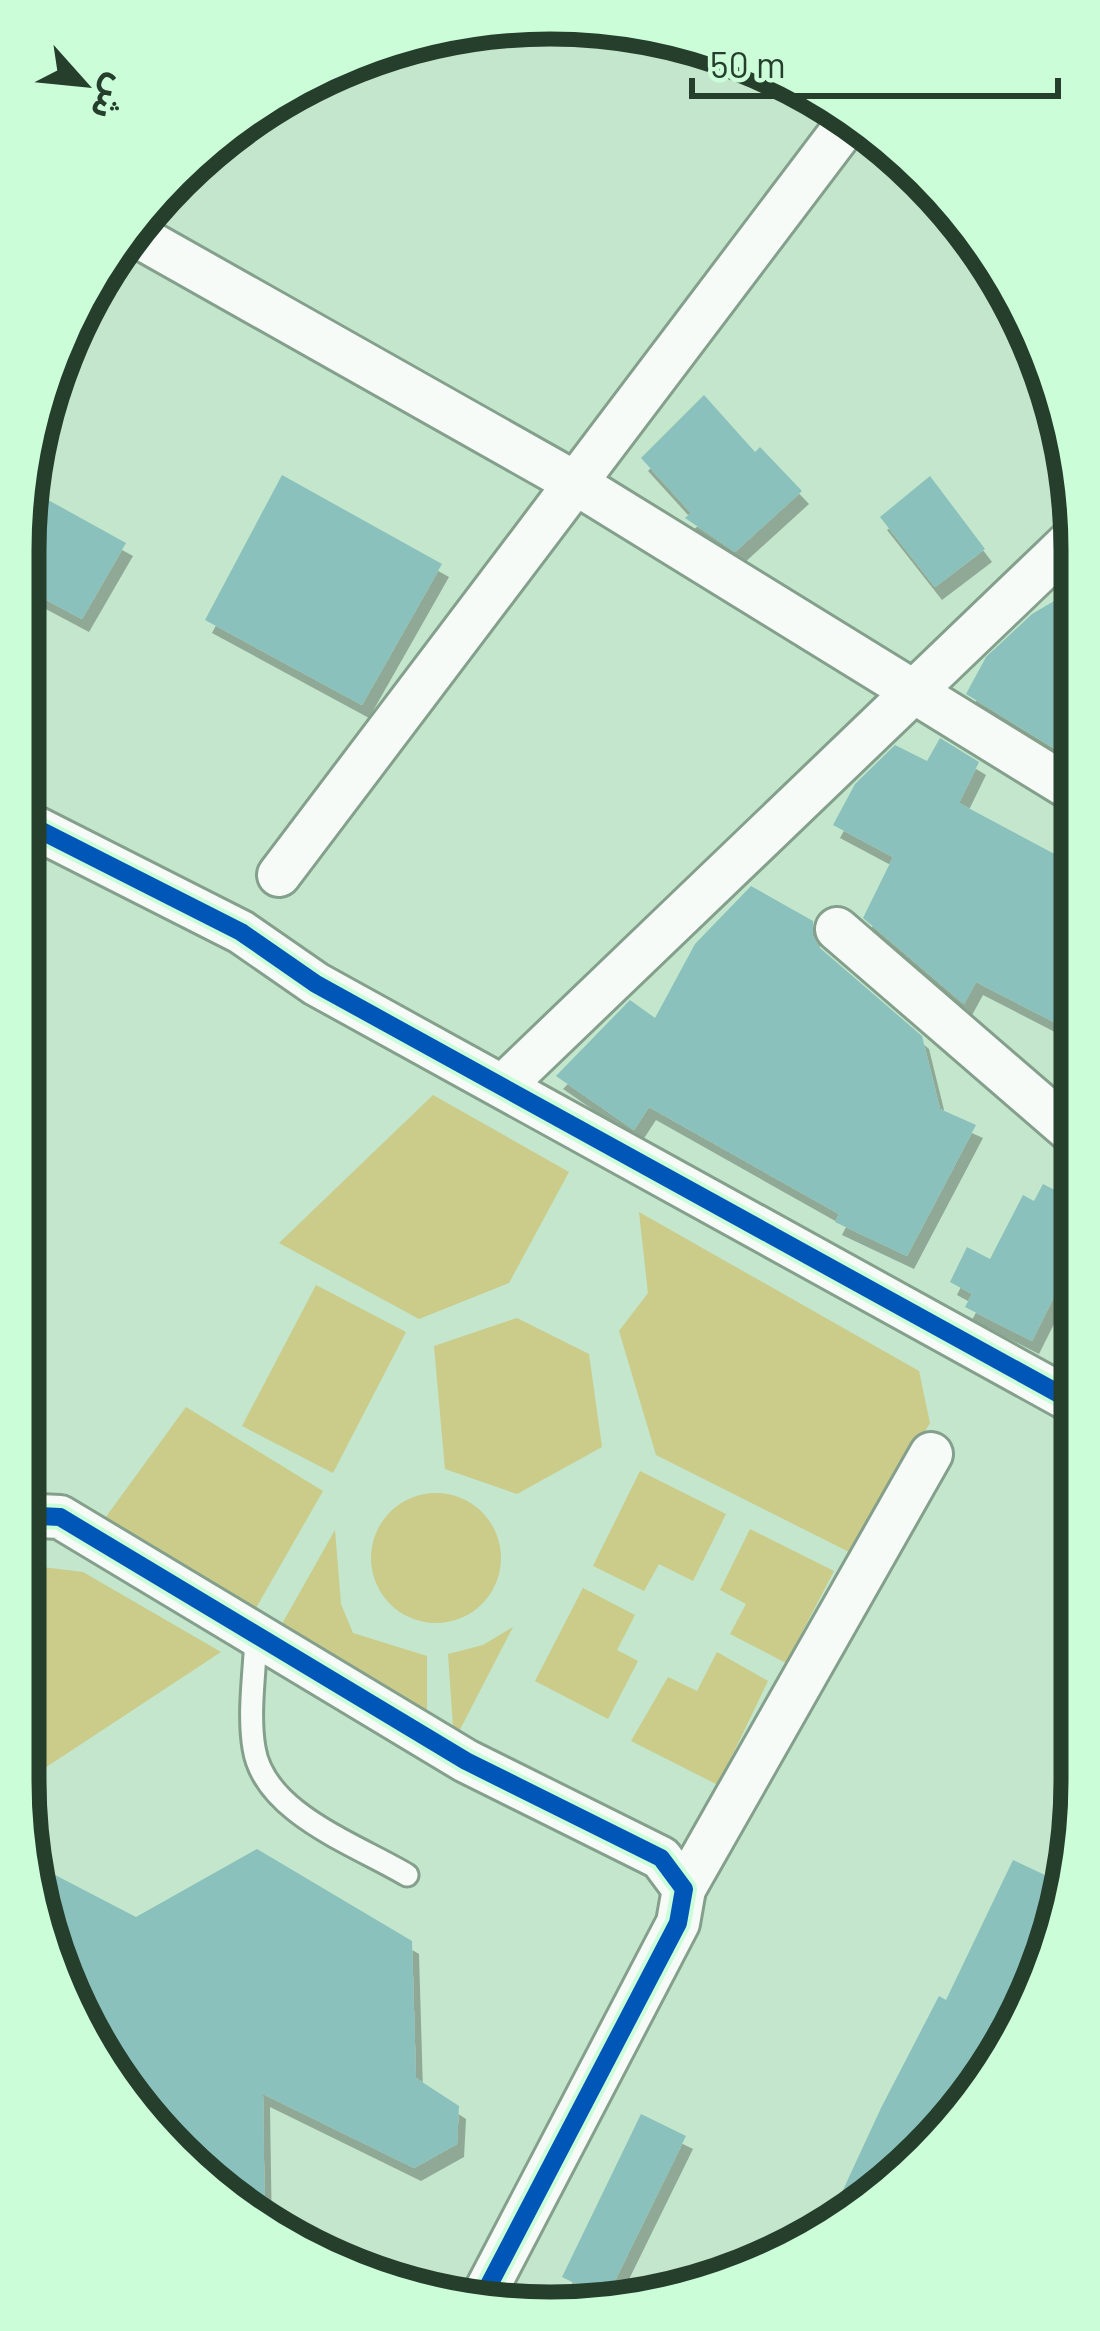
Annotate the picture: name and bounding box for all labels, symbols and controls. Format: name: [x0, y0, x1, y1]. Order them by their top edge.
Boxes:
north arrow: [24, 24, 144, 144]
scale bar: [692, 24, 1058, 98]
text: 50 m: [710, 42, 786, 85]
text: ش: [83, 68, 140, 127]

